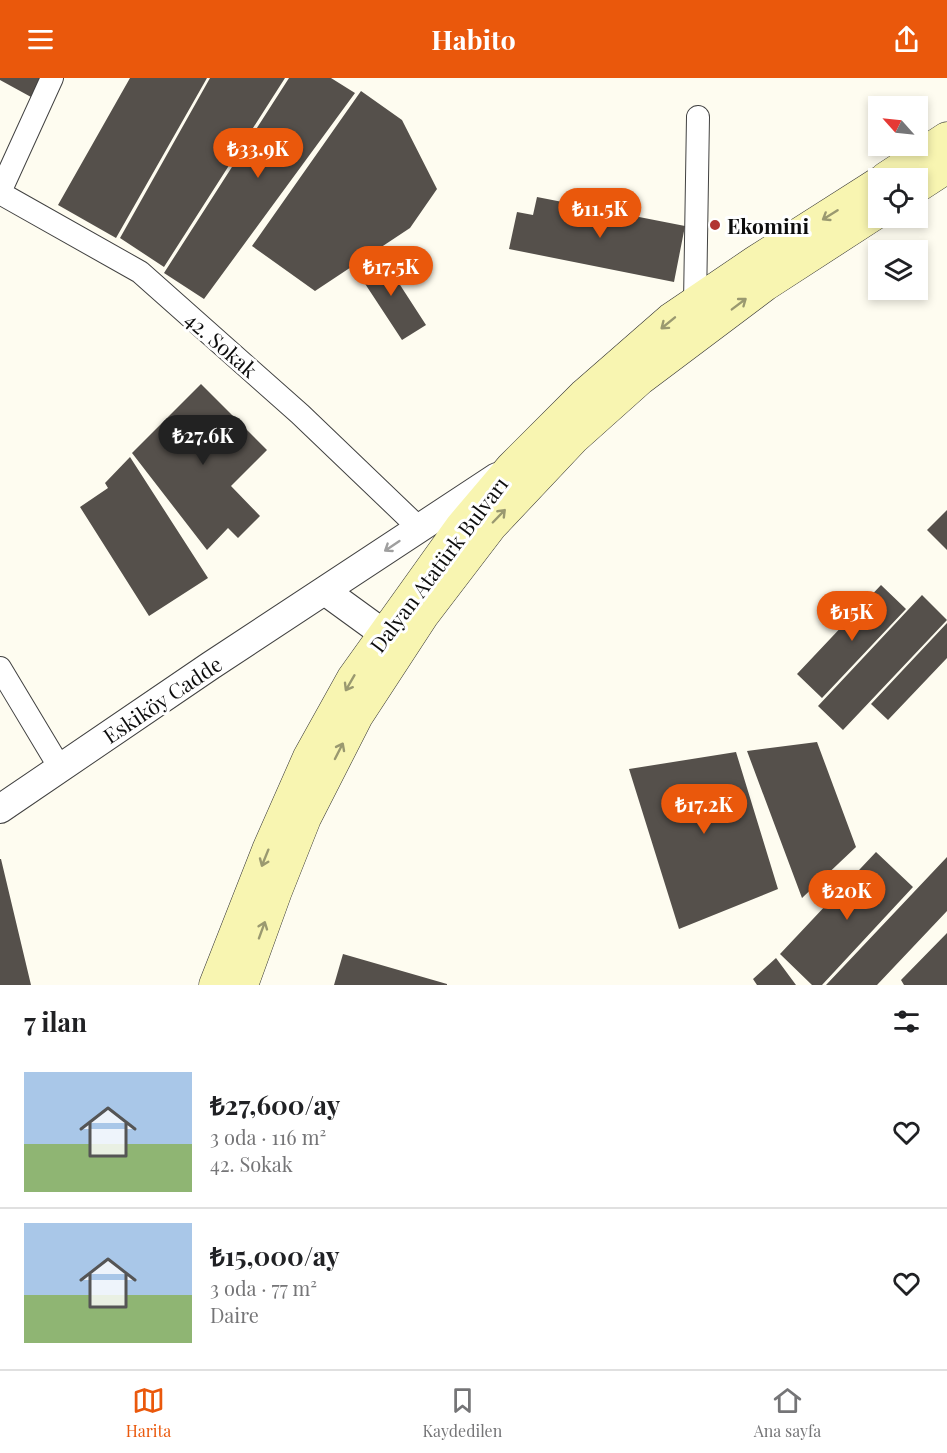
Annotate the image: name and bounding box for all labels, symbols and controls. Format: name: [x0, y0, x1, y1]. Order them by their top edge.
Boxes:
text: Habito: [431, 21, 516, 57]
icon: menu: [24, 23, 57, 56]
icon: share: [890, 23, 923, 56]
north arrow: [868, 96, 928, 156]
map controls: [868, 96, 928, 300]
pin: ₺33.9K: [209, 128, 307, 179]
text: ₺33.9K: [227, 134, 289, 161]
button: locate: [868, 168, 928, 228]
pin: ₺11.5K: [551, 188, 649, 239]
text: ₺11.5K: [572, 194, 628, 221]
one-way arrow: [822, 209, 839, 221]
place label: Ekomini: [727, 211, 809, 239]
marker: Ekomini: [708, 218, 722, 232]
button: layers: [868, 240, 928, 300]
pin: ₺17.5K: [342, 246, 440, 297]
text: ₺17.5K: [363, 252, 419, 279]
one-way arrow: [731, 298, 747, 311]
street label: 42. Sokak: [180, 305, 264, 383]
one-way arrow: [660, 316, 676, 329]
pin: ₺27.6K: [154, 415, 252, 466]
text: ₺27.6K: [172, 421, 234, 448]
street label: Dalyan Atatürk Bulvarı: [363, 470, 513, 658]
one-way arrow: [492, 509, 507, 524]
one-way arrow: [384, 540, 401, 552]
pin: ₺15K: [816, 591, 888, 642]
text: ₺15K: [831, 597, 873, 624]
street label: Eskiköy Cadde: [97, 649, 227, 749]
one-way arrow: [344, 674, 356, 691]
one-way arrow: [333, 743, 345, 760]
pin: ₺17.2K: [655, 784, 753, 835]
text: ₺17.2K: [675, 790, 733, 817]
one-way arrow: [258, 848, 269, 866]
pin: ₺20K: [811, 870, 883, 921]
text: ₺20K: [822, 876, 872, 903]
one-way arrow: [257, 921, 268, 940]
text: 7 ilan: [24, 1004, 87, 1039]
icon: filters: [890, 1005, 923, 1038]
text: ₺27,600/ay: [210, 1087, 340, 1122]
icon: home: [72, 1096, 144, 1168]
icon: heart: [890, 1116, 923, 1149]
text: 3 oda · 116 m²: [210, 1123, 326, 1150]
text: 42. Sokak: [210, 1150, 293, 1177]
text: ₺15,000/ay: [210, 1238, 340, 1273]
icon: home: [72, 1247, 144, 1319]
icon: heart: [890, 1267, 923, 1300]
text: 3 oda · 77 m²: [210, 1274, 317, 1301]
text: Daire: [210, 1301, 259, 1328]
tab: Harita: [126, 1384, 171, 1441]
tab: Kaydedilen: [423, 1384, 502, 1441]
tab: Ana sayfa: [754, 1384, 821, 1441]

